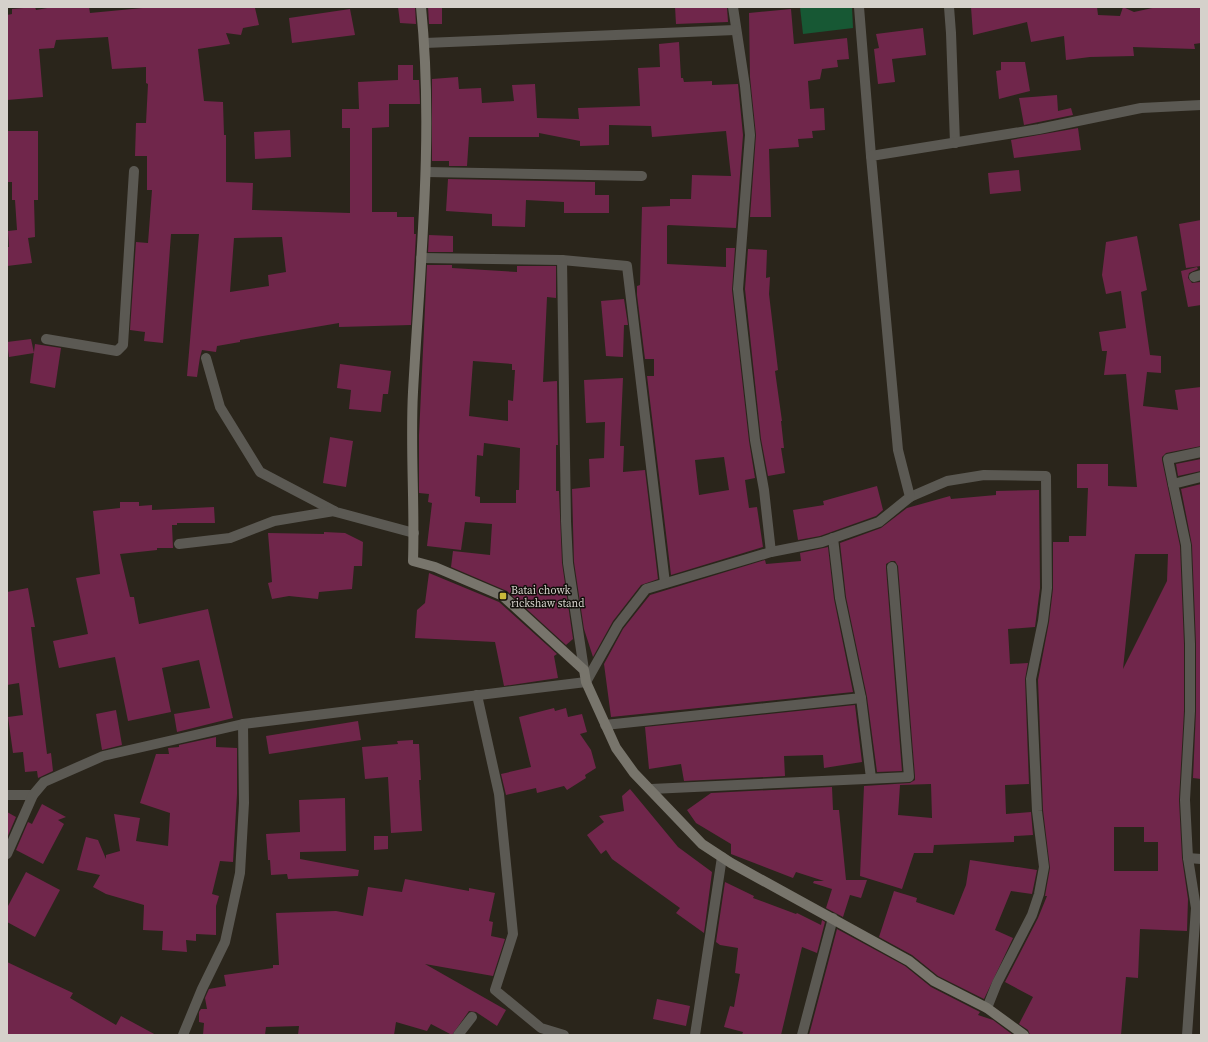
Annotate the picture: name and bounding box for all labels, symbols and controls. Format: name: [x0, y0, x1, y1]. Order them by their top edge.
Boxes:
place label: Batai chowk rickshaw stand: [511, 583, 585, 611]
marker: Batai chowk rickshaw stand: [498, 591, 508, 601]

